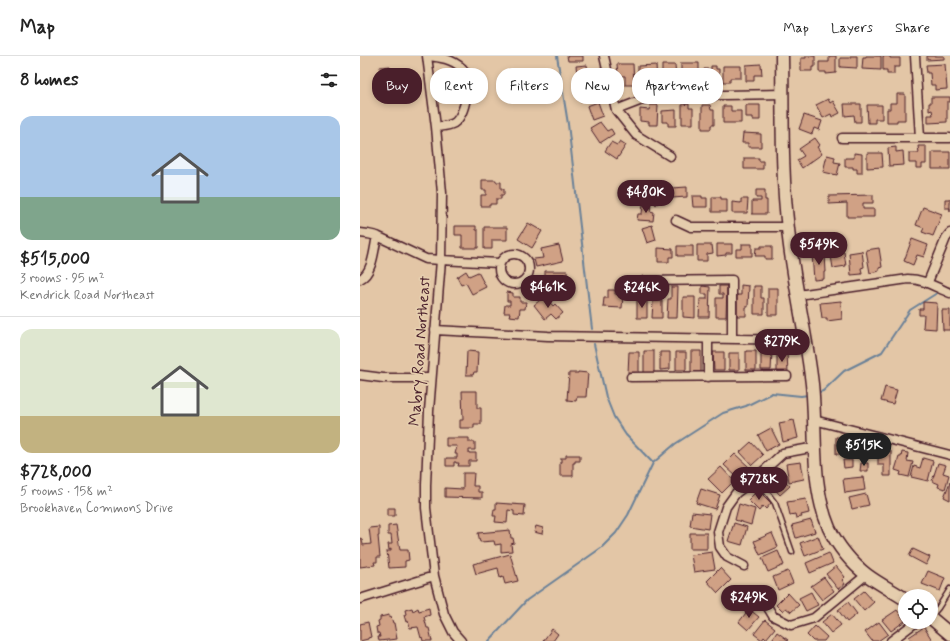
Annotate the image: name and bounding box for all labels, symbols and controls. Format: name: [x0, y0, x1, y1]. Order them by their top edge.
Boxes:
text: Map: [20, 15, 55, 40]
text: Map: [783, 19, 809, 37]
text: Layers: [831, 19, 873, 37]
text: Share: [895, 19, 930, 37]
chip: Buy: [372, 68, 422, 104]
chip: Rent: [430, 68, 488, 104]
chip: Filters: [496, 68, 563, 104]
chip: New: [571, 68, 624, 104]
chip: Apartment: [632, 68, 723, 104]
text: 8 homes: [20, 69, 79, 91]
icon: filters: [318, 69, 340, 91]
icon: home: [144, 142, 216, 214]
pin: $480K: [618, 180, 674, 214]
text: $480K: [626, 184, 666, 201]
pin: $549K: [791, 232, 847, 266]
text: $549K: [799, 236, 839, 253]
text: $515,000: [20, 248, 90, 270]
text: 3 rooms · 95 m²: [20, 270, 104, 287]
street label: Mabry Road Northeast: [404, 275, 436, 427]
pin: $461K: [520, 275, 576, 309]
pin: $246K: [614, 275, 670, 309]
text: $461K: [530, 279, 566, 296]
text: $246K: [623, 279, 661, 296]
text: Kendrick Road Northeast: [20, 287, 154, 304]
pin: $279K: [754, 329, 810, 363]
text: $279K: [764, 333, 800, 350]
icon: home: [144, 355, 216, 427]
pin: $515K: [836, 433, 892, 467]
text: $515K: [845, 437, 883, 454]
text: $728,000: [20, 461, 92, 483]
pin: $728K: [731, 467, 787, 501]
text: $728K: [740, 471, 778, 488]
text: 5 rooms · 158 m²: [20, 483, 113, 500]
text: Brookhaven Commons Drive: [20, 500, 173, 517]
pin: $249K: [721, 585, 777, 619]
text: $249K: [730, 589, 768, 606]
map controls: [898, 589, 938, 629]
button: locate: [898, 589, 938, 629]

